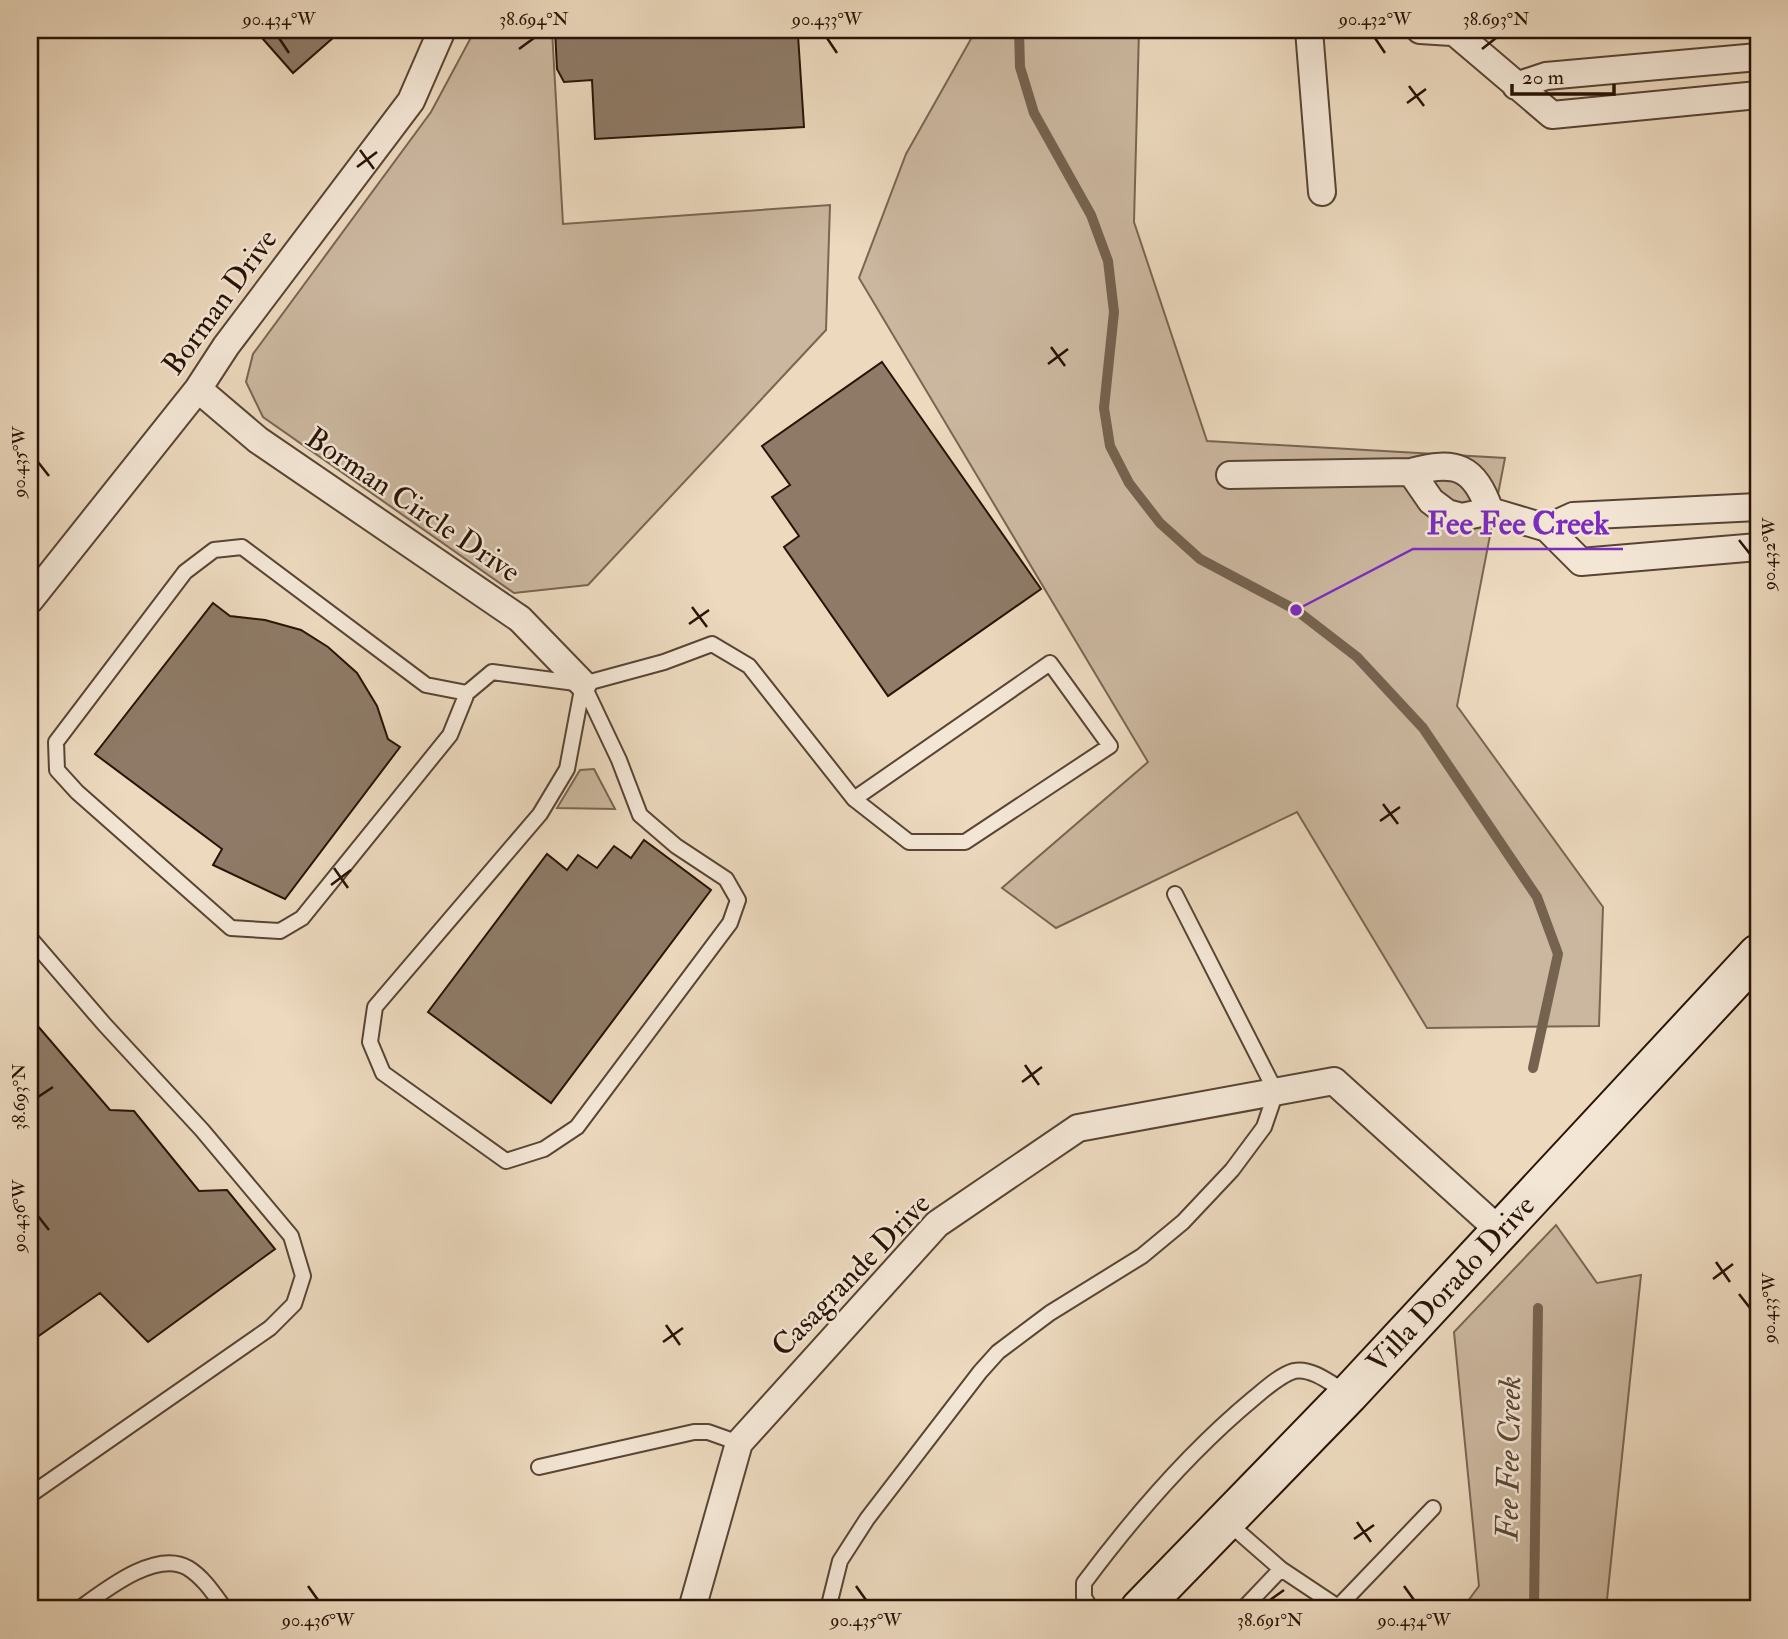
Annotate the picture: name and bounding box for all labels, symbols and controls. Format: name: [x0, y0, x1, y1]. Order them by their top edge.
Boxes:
text: 90.434°W: [240, 8, 316, 31]
text: 38.694°N: [499, 8, 569, 31]
text: 90.433°W: [790, 8, 863, 31]
text: 90.432°W: [1337, 8, 1412, 31]
text: 38.693°N: [1463, 8, 1529, 31]
scale bar: [1512, 52, 1613, 96]
text: 20 m: [1522, 64, 1564, 91]
street label: Borman Drive: [155, 222, 285, 382]
street label: Borman Circle Drive: [299, 420, 527, 590]
text: 90.435°W: [8, 426, 31, 500]
callout: Fee Fee Creek: [1413, 496, 1623, 549]
text: Fee Fee Creek: [1427, 504, 1610, 544]
text: 90.432°W: [1758, 517, 1781, 592]
text: 38.693°N: [8, 1064, 31, 1130]
text: 90.436°W: [8, 1179, 31, 1254]
street label: Casagrande Drive: [764, 1186, 938, 1364]
street label: Villa Dorado Drive: [1359, 1187, 1543, 1381]
text: 90.433°W: [1758, 1272, 1781, 1345]
water label: Fee Fee Creek: [1488, 1375, 1530, 1543]
text: 90.436°W: [280, 1609, 355, 1632]
text: 90.435°W: [828, 1609, 902, 1632]
text: 38.691°N: [1237, 1609, 1303, 1632]
text: 90.434°W: [1375, 1609, 1451, 1632]

